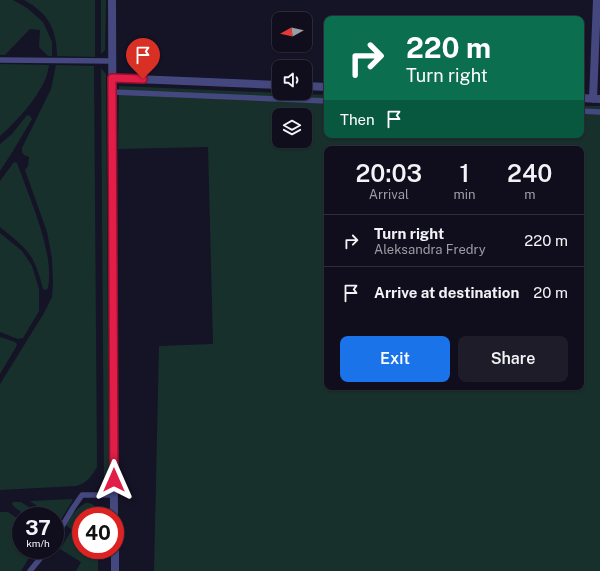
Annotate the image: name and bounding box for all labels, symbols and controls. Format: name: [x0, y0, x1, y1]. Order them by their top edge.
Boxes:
north arrow: [272, 12, 312, 52]
map controls: [272, 12, 312, 148]
text: 220 m: [406, 31, 491, 64]
icon: right: [340, 32, 392, 84]
pin: [126, 38, 160, 79]
icon: arrive: [132, 44, 154, 66]
button: sound: [272, 60, 312, 100]
text: Turn right: [406, 65, 488, 86]
button: layers: [272, 108, 312, 148]
icon: arrive: [383, 108, 405, 130]
text: Then: [340, 111, 375, 128]
text: 20:03: [356, 159, 422, 187]
text: 1: [460, 159, 470, 187]
text: 240: [507, 159, 552, 187]
text: Arrival: [369, 187, 409, 202]
text: min: [454, 187, 476, 202]
text: m: [524, 187, 535, 202]
text: Turn right: [374, 225, 444, 242]
icon: right: [340, 230, 362, 252]
text: 220 m: [524, 232, 568, 249]
text: Aleksandra Fredry: [374, 242, 486, 257]
icon: arrive: [340, 282, 362, 304]
text: Arrive at destination: [374, 284, 519, 301]
text: 20 m: [533, 284, 568, 301]
button: Exit: [340, 336, 450, 382]
button: Share: [458, 336, 568, 382]
position arrow: [93, 459, 135, 501]
speed limit sign: 40: [72, 507, 124, 559]
text: 37: [25, 516, 51, 540]
text: km/h: [26, 537, 50, 549]

